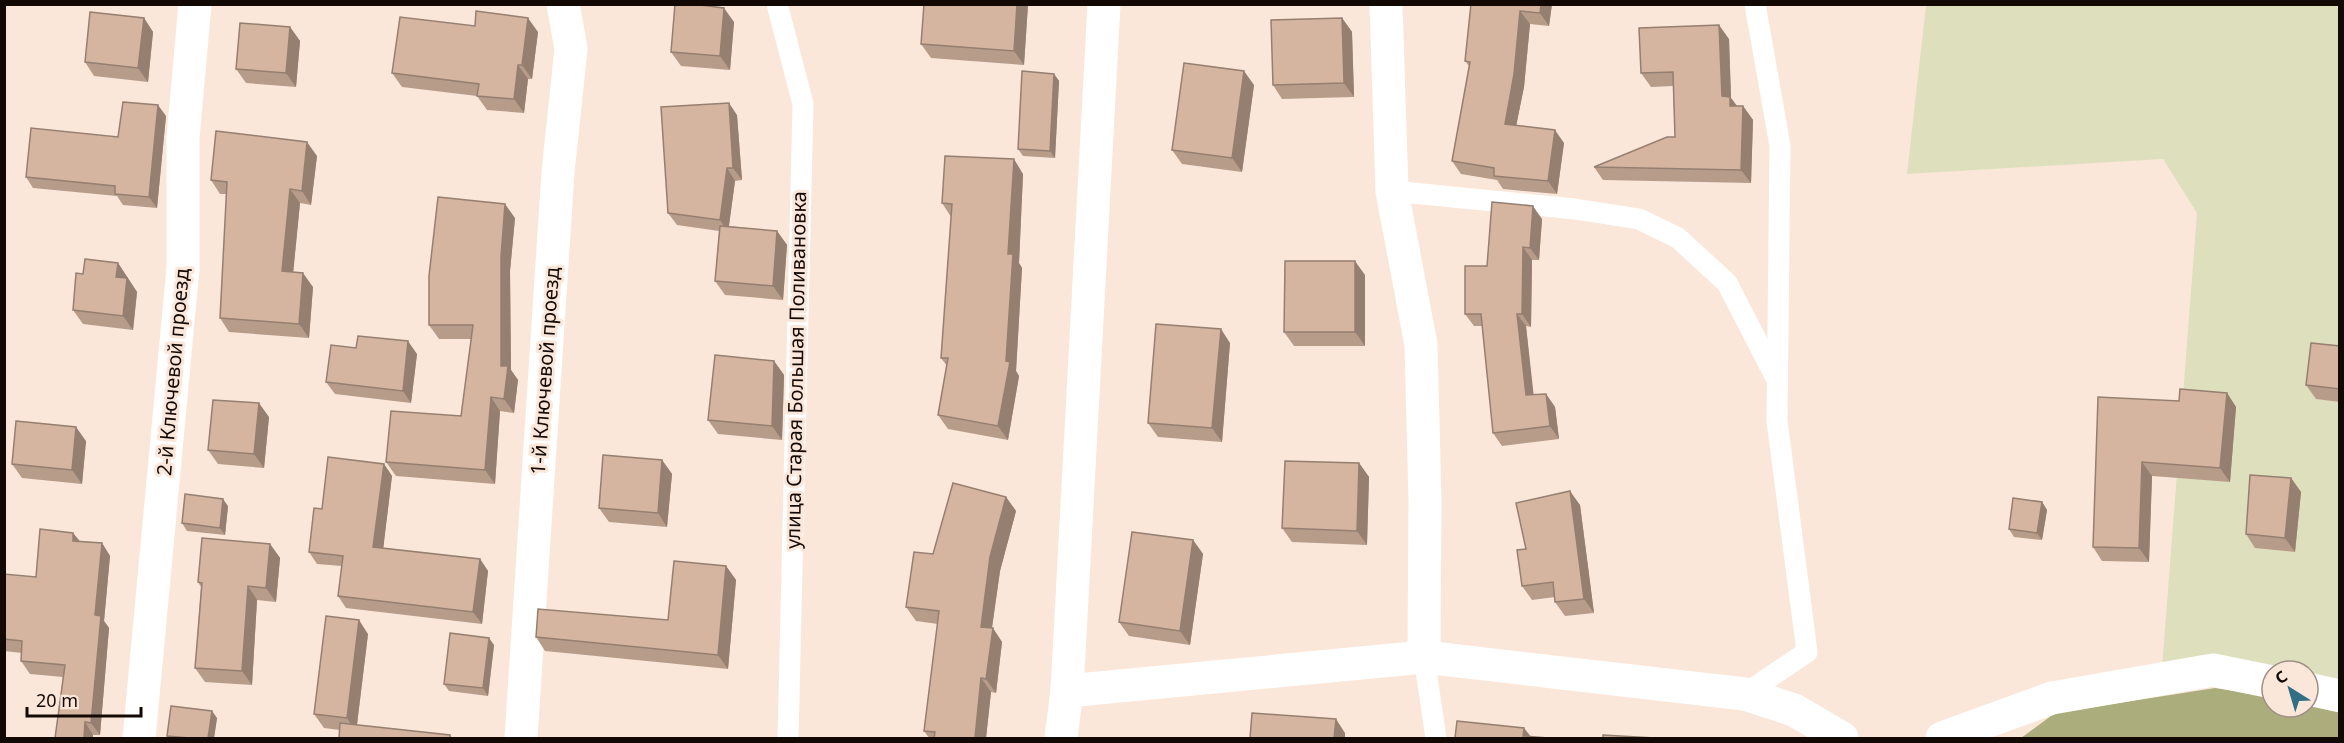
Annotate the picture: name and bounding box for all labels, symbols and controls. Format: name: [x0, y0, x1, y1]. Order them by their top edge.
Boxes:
street label: улица Старая Большая Поливановка: [779, 191, 812, 549]
street label: 1-й Ключевой проезд: [524, 266, 565, 476]
street label: 2-й Ключевой проезд: [150, 267, 195, 477]
north arrow: [2260, 659, 2320, 719]
text: С: [2270, 665, 2292, 689]
scale bar: [27, 680, 141, 718]
text: 20 m: [36, 688, 78, 712]

